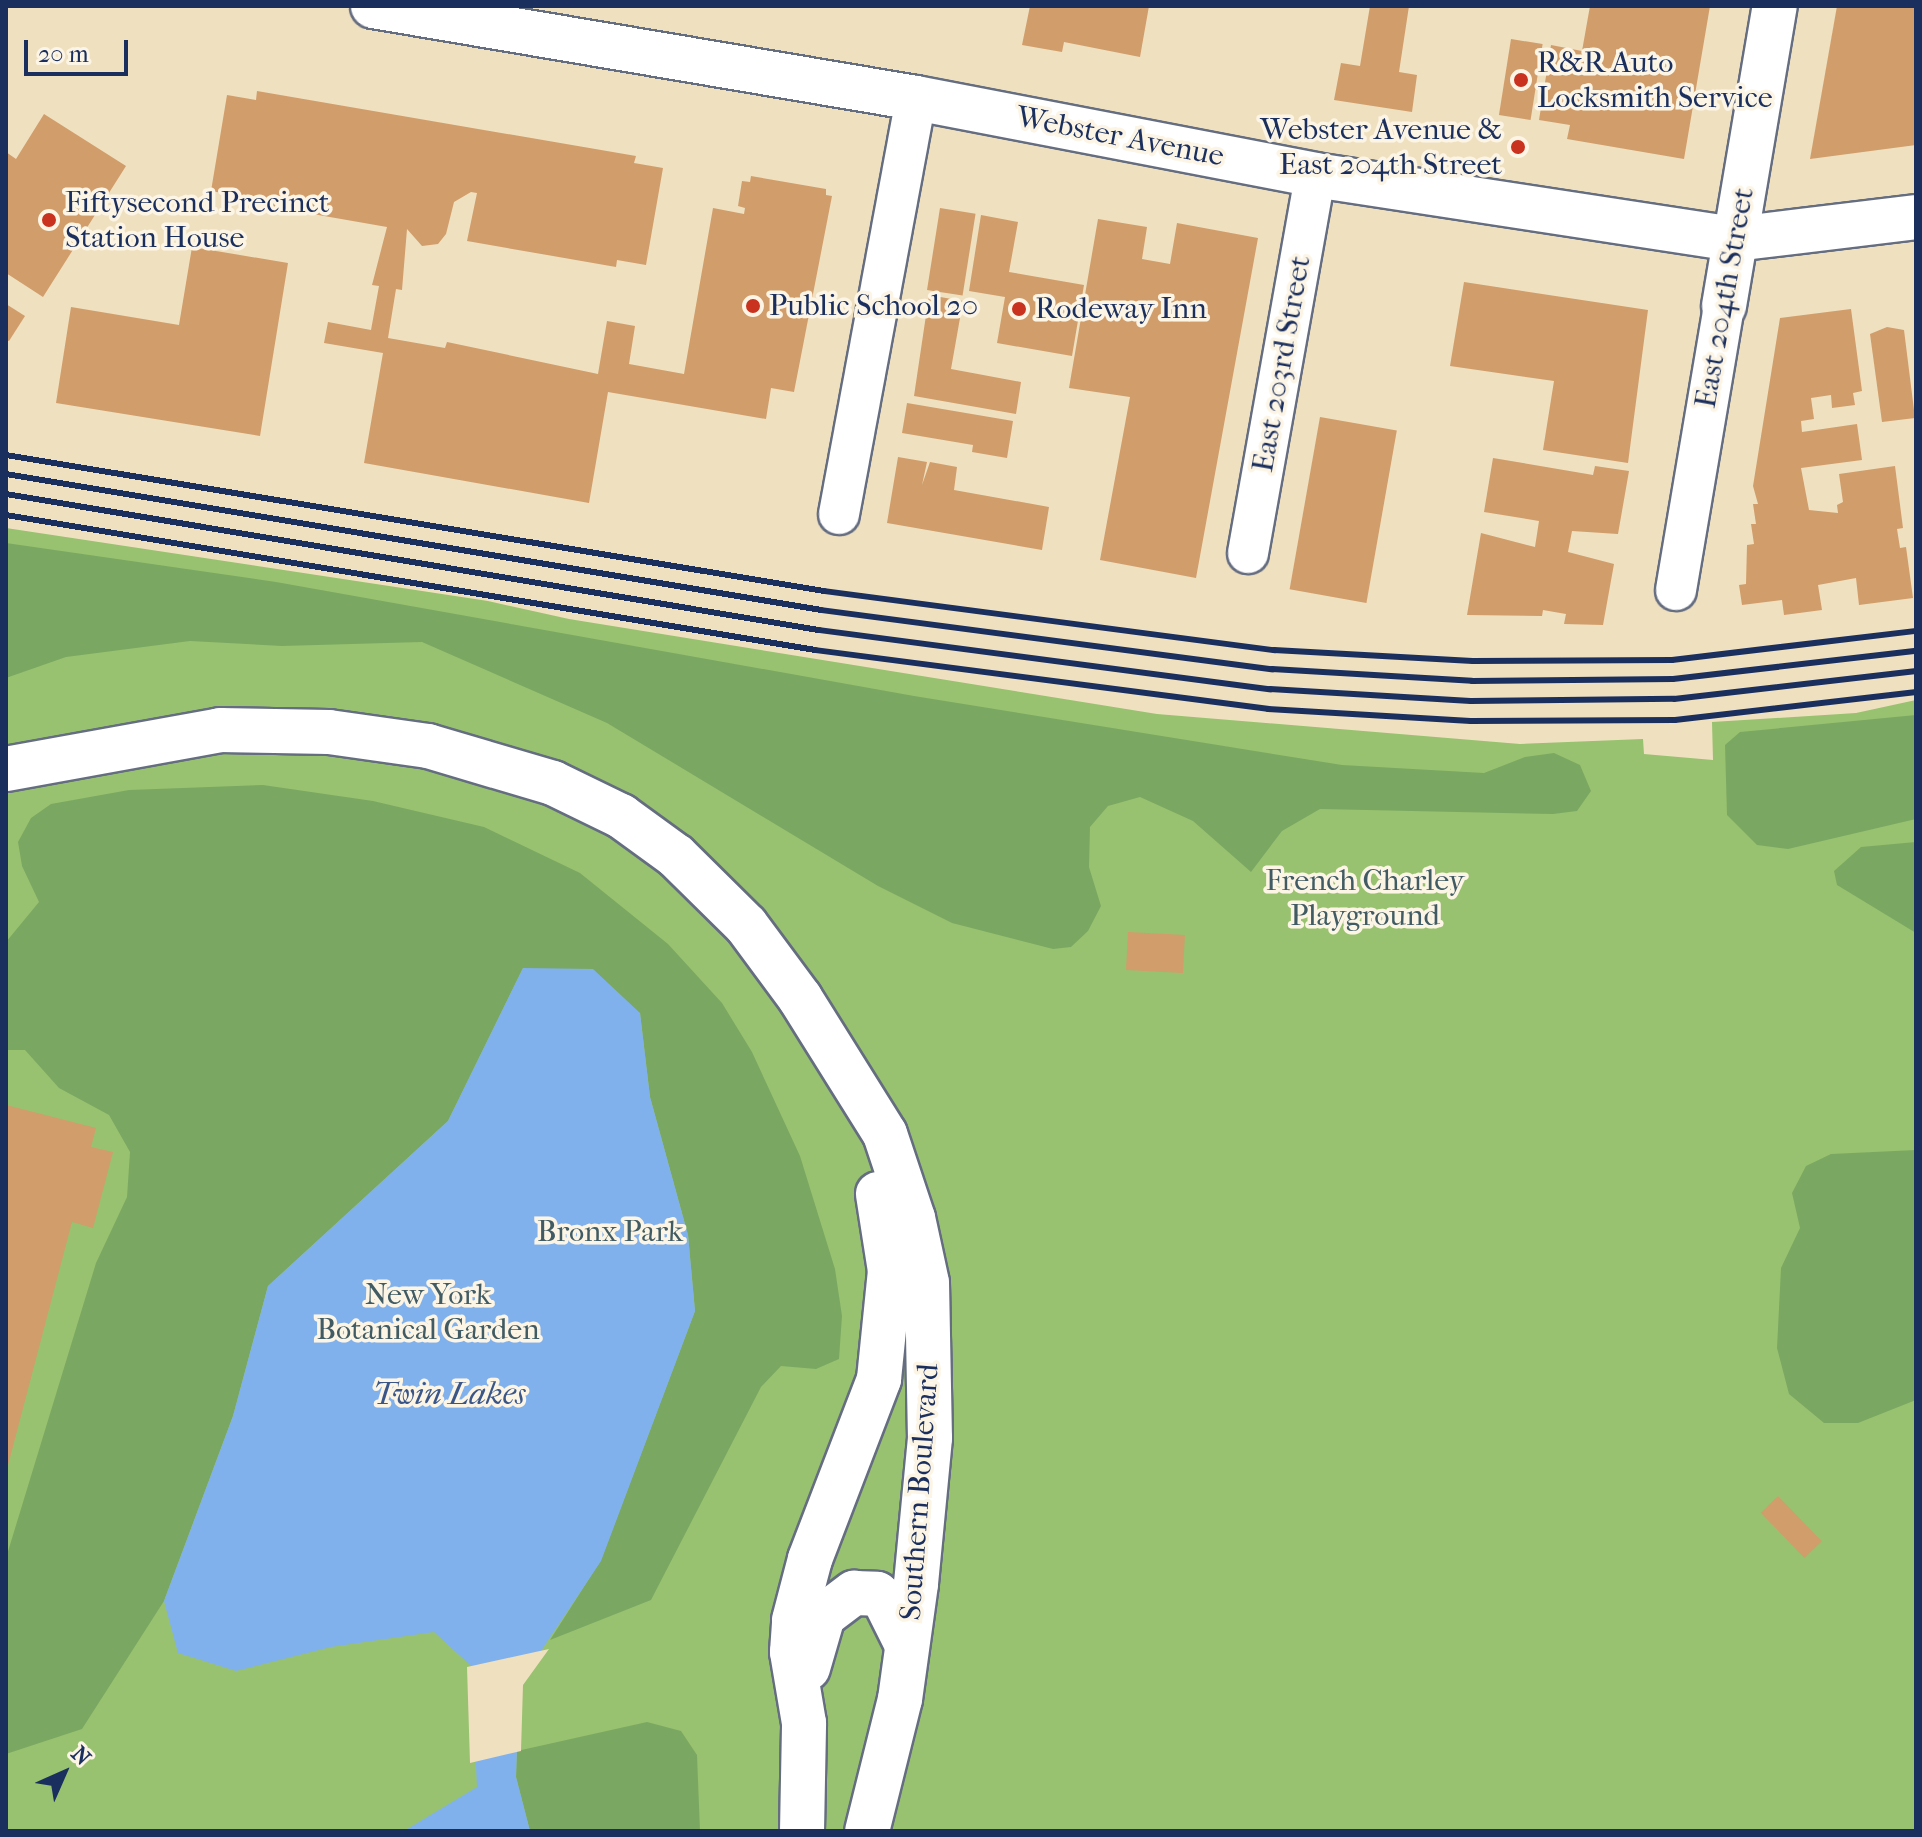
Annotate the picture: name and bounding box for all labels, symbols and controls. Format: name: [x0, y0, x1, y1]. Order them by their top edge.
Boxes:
scale bar: [28, 24, 132, 74]
text: 20 m: [38, 40, 89, 68]
place label: R&R Auto Locksmith Service: [1537, 45, 1773, 116]
marker: R&R Auto Locksmith Service: [1512, 71, 1530, 89]
street label: Webster Avenue: [1013, 99, 1227, 175]
place label: Webster Avenue & East 204th Street: [1260, 112, 1502, 182]
marker: Webster Avenue & East 204th Street: [1509, 138, 1527, 156]
place label: Fiftysecond Precinct Station House: [65, 185, 329, 256]
street label: East 204th Street: [1688, 185, 1762, 411]
marker: Fiftysecond Precinct Station House: [40, 211, 58, 229]
street label: East 203rd Street: [1245, 253, 1319, 475]
place label: Public School 20: [769, 288, 978, 324]
place label: Rodeway Inn: [1035, 291, 1207, 327]
marker: Public School 20: [744, 297, 762, 315]
marker: Rodeway Inn: [1010, 300, 1028, 318]
park label: French Charley Playground: [1265, 863, 1465, 934]
park label: Bronx Park: [537, 1214, 683, 1250]
park label: New York Botanical Garden: [316, 1277, 540, 1348]
street label: Southern Boulevard: [893, 1362, 947, 1622]
water label: Twin Lakes: [373, 1375, 525, 1413]
north arrow: [24, 1733, 104, 1813]
text: N: [66, 1741, 96, 1771]

